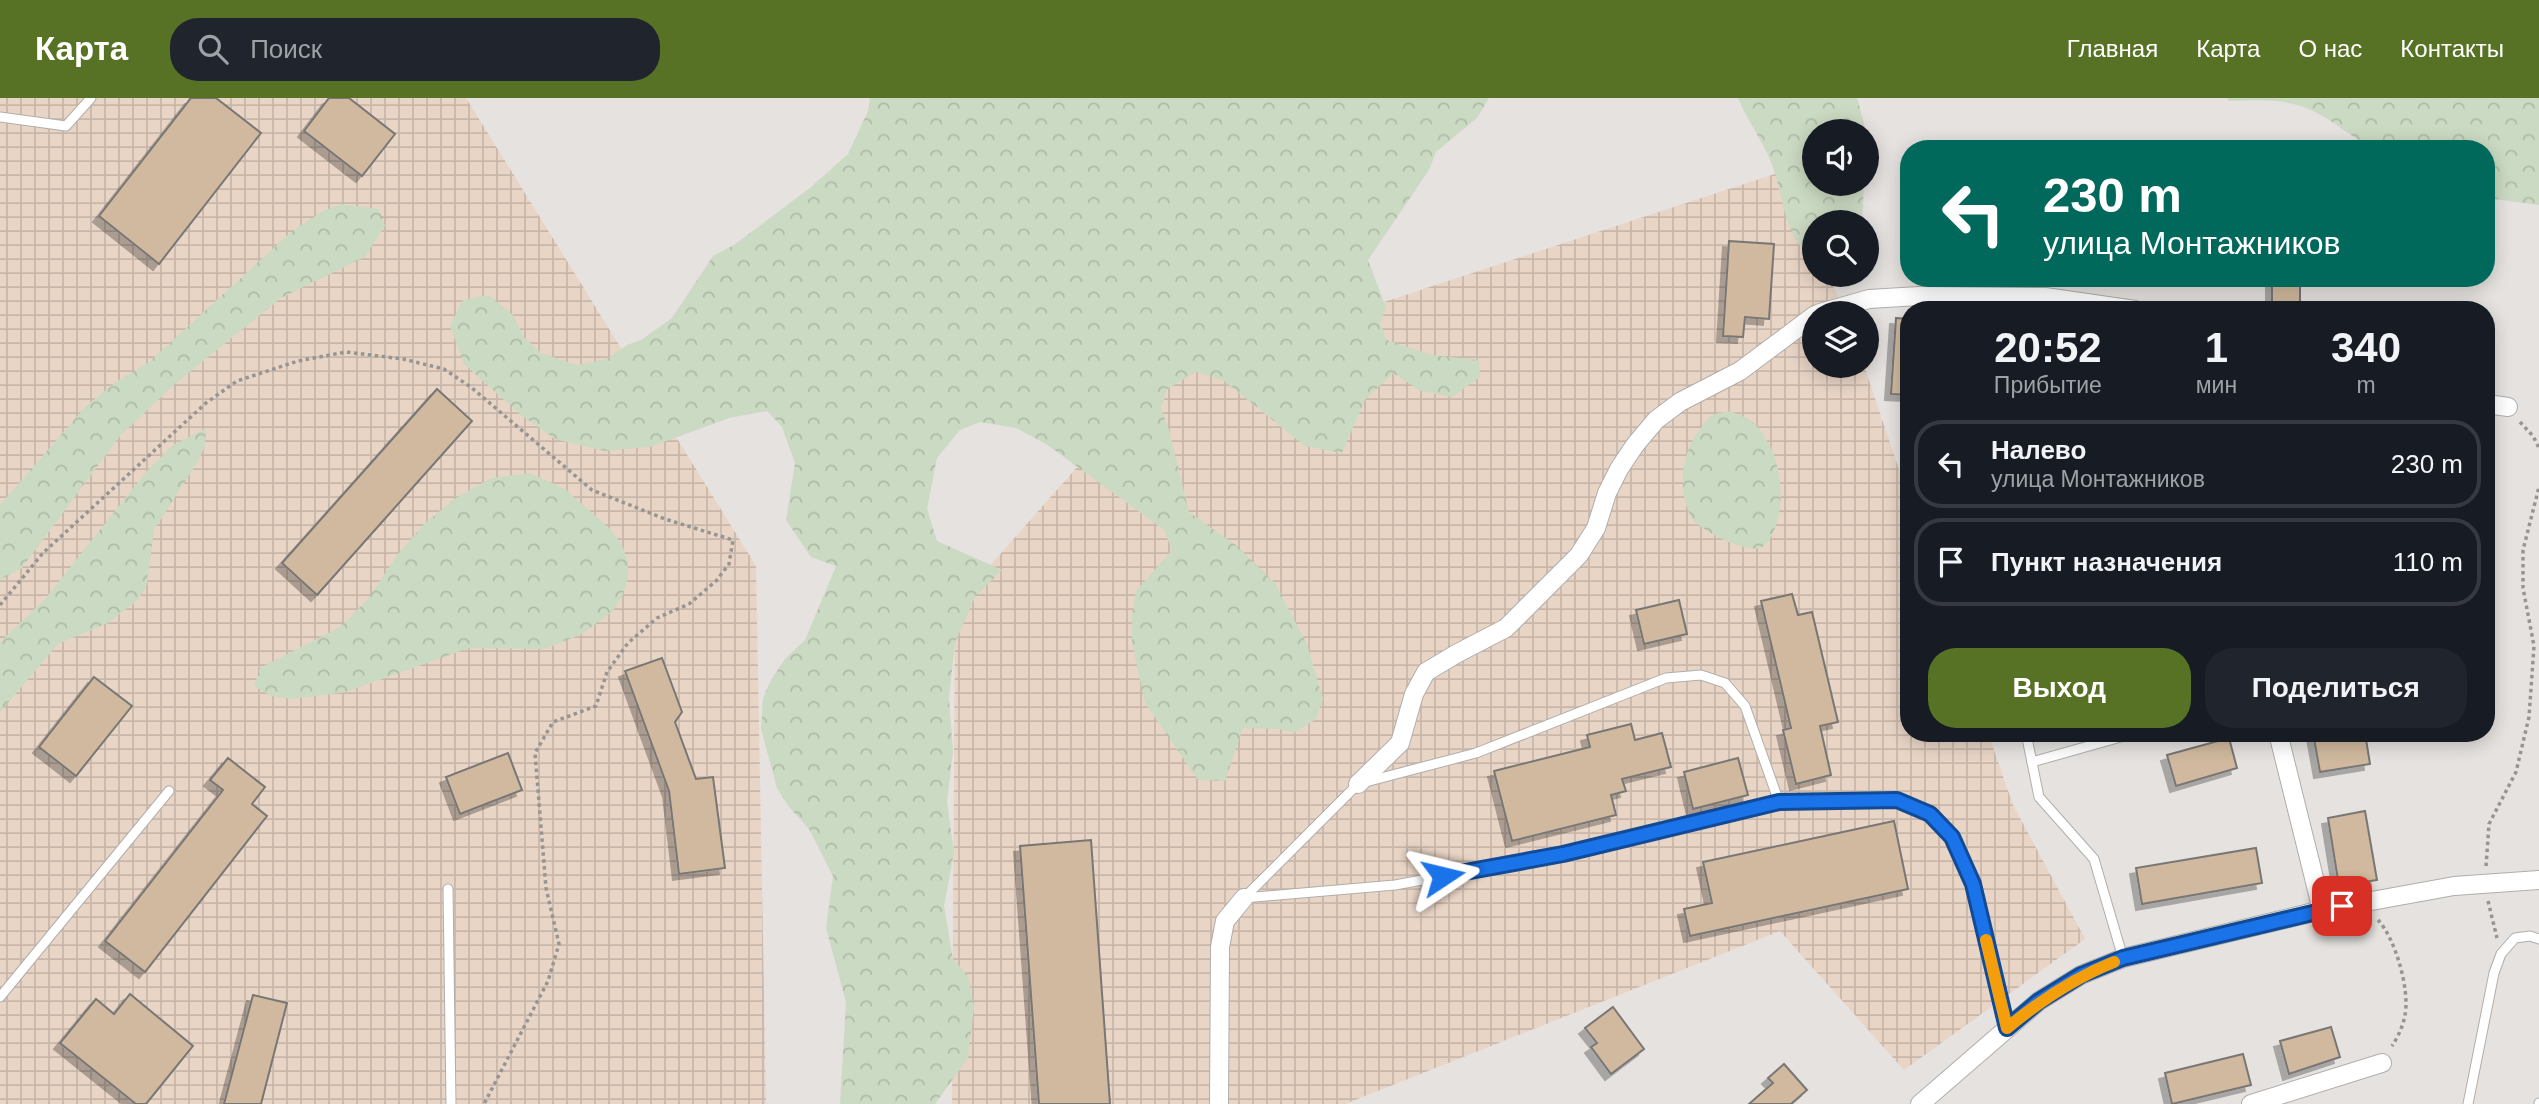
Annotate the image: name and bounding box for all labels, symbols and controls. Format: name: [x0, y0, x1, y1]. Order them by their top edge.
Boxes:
search box: [170, 18, 660, 81]
text: Карта: [35, 30, 128, 67]
icon: search: [194, 30, 232, 68]
text: Поиск: [250, 34, 322, 64]
text: Главная: [2067, 35, 2158, 62]
text: Карта: [2196, 35, 2260, 62]
text: О нас: [2298, 35, 2362, 62]
text: Контакты: [2400, 35, 2504, 62]
map controls: [1802, 119, 1879, 378]
button: sound: [1802, 119, 1879, 196]
icon: left: [1928, 168, 2019, 259]
text: 230 m: [2043, 168, 2182, 222]
button: search: [1802, 210, 1879, 287]
text: улица Монтажников: [2043, 225, 2341, 261]
button: layers: [1802, 301, 1879, 378]
text: 20:52: [1994, 324, 2102, 371]
text: 1: [2205, 324, 2228, 371]
text: 340: [2331, 324, 2401, 371]
text: Прибытие: [1994, 372, 2102, 398]
text: мин: [2196, 372, 2237, 398]
text: m: [2356, 372, 2376, 398]
text: Налево: [1991, 435, 2086, 465]
icon: left: [1932, 445, 1970, 483]
text: 230 m: [2391, 449, 2463, 479]
text: улица Монтажников: [1991, 466, 2205, 492]
icon: arrive: [1932, 543, 1970, 581]
text: Пункт назначения: [1991, 547, 2222, 577]
text: 110 m: [2393, 547, 2463, 577]
button: Выход: [1928, 648, 2191, 728]
button: Поделиться: [2205, 648, 2467, 728]
position arrow: [1406, 839, 1480, 913]
pin: [2312, 876, 2372, 936]
icon: arrive: [2323, 887, 2361, 925]

